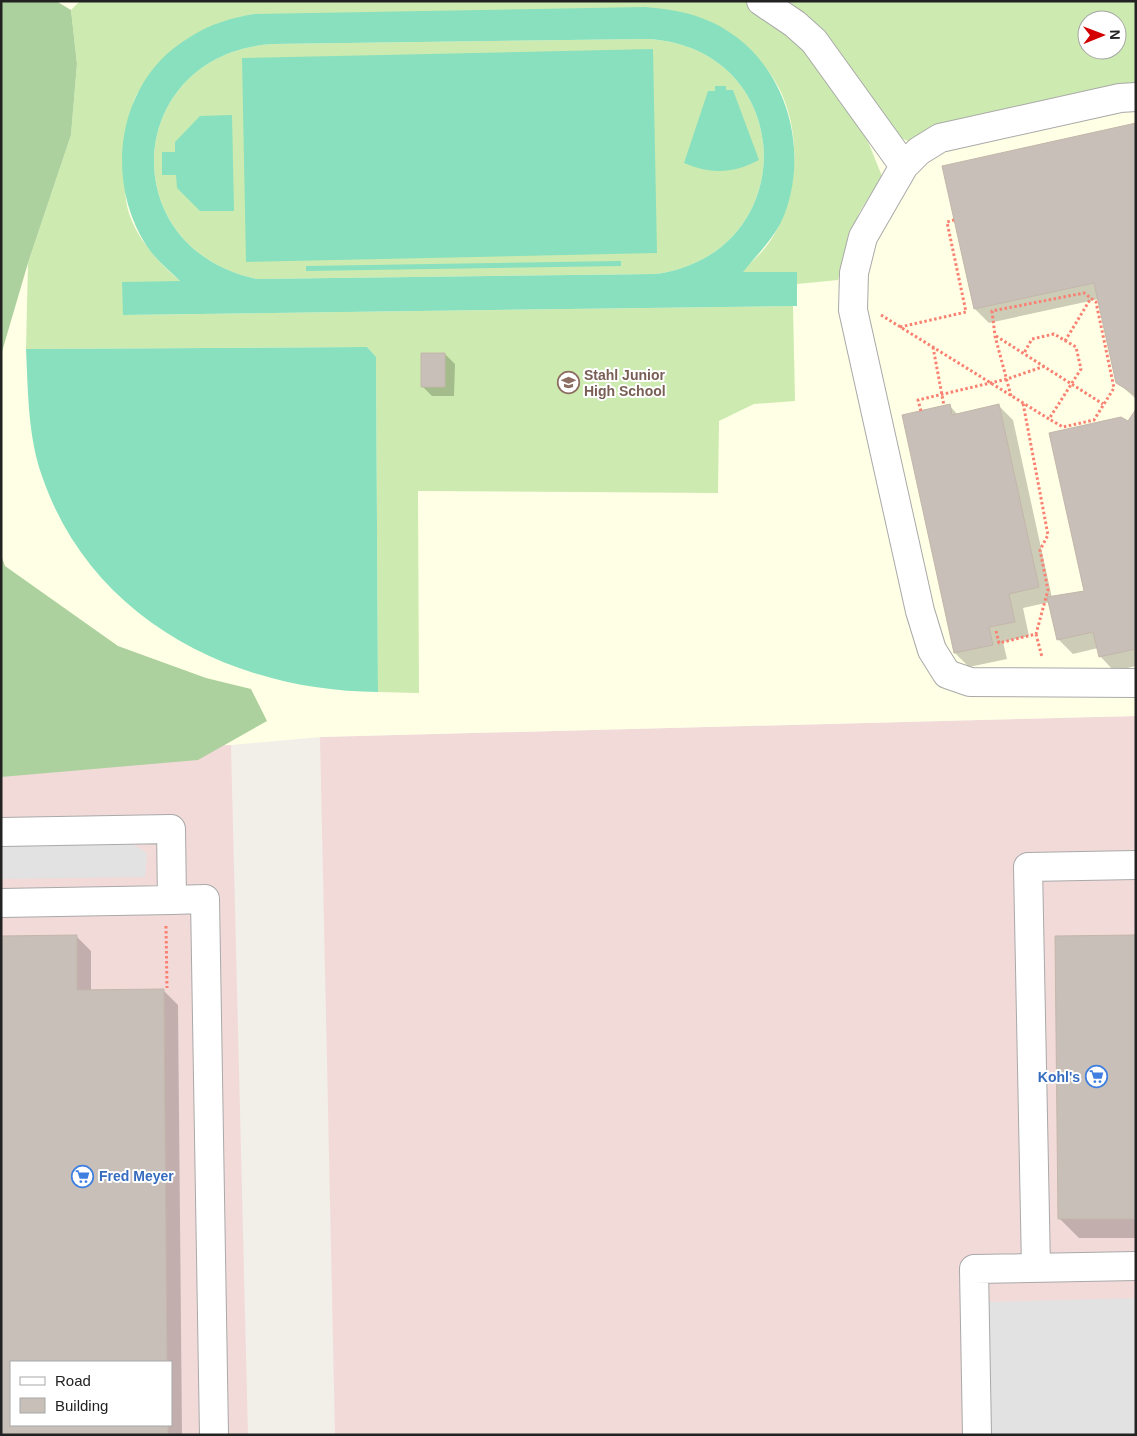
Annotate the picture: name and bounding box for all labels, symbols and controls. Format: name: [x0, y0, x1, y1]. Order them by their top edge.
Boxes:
north arrow: [1077, 10, 1127, 60]
text: N: [1107, 30, 1123, 40]
place label: Stahl Junior High School: [584, 367, 666, 399]
school or university icon: Stahl Junior High School: [556, 371, 580, 395]
supermarket icon: Kohl's: [1084, 1065, 1108, 1089]
place label: Kohl's: [1038, 1069, 1080, 1085]
supermarket icon: Fred Meyer: [71, 1164, 95, 1188]
place label: Fred Meyer: [99, 1168, 174, 1184]
legend: [10, 1361, 172, 1426]
text: Road: [55, 1372, 91, 1389]
text: Building: [55, 1397, 108, 1414]

